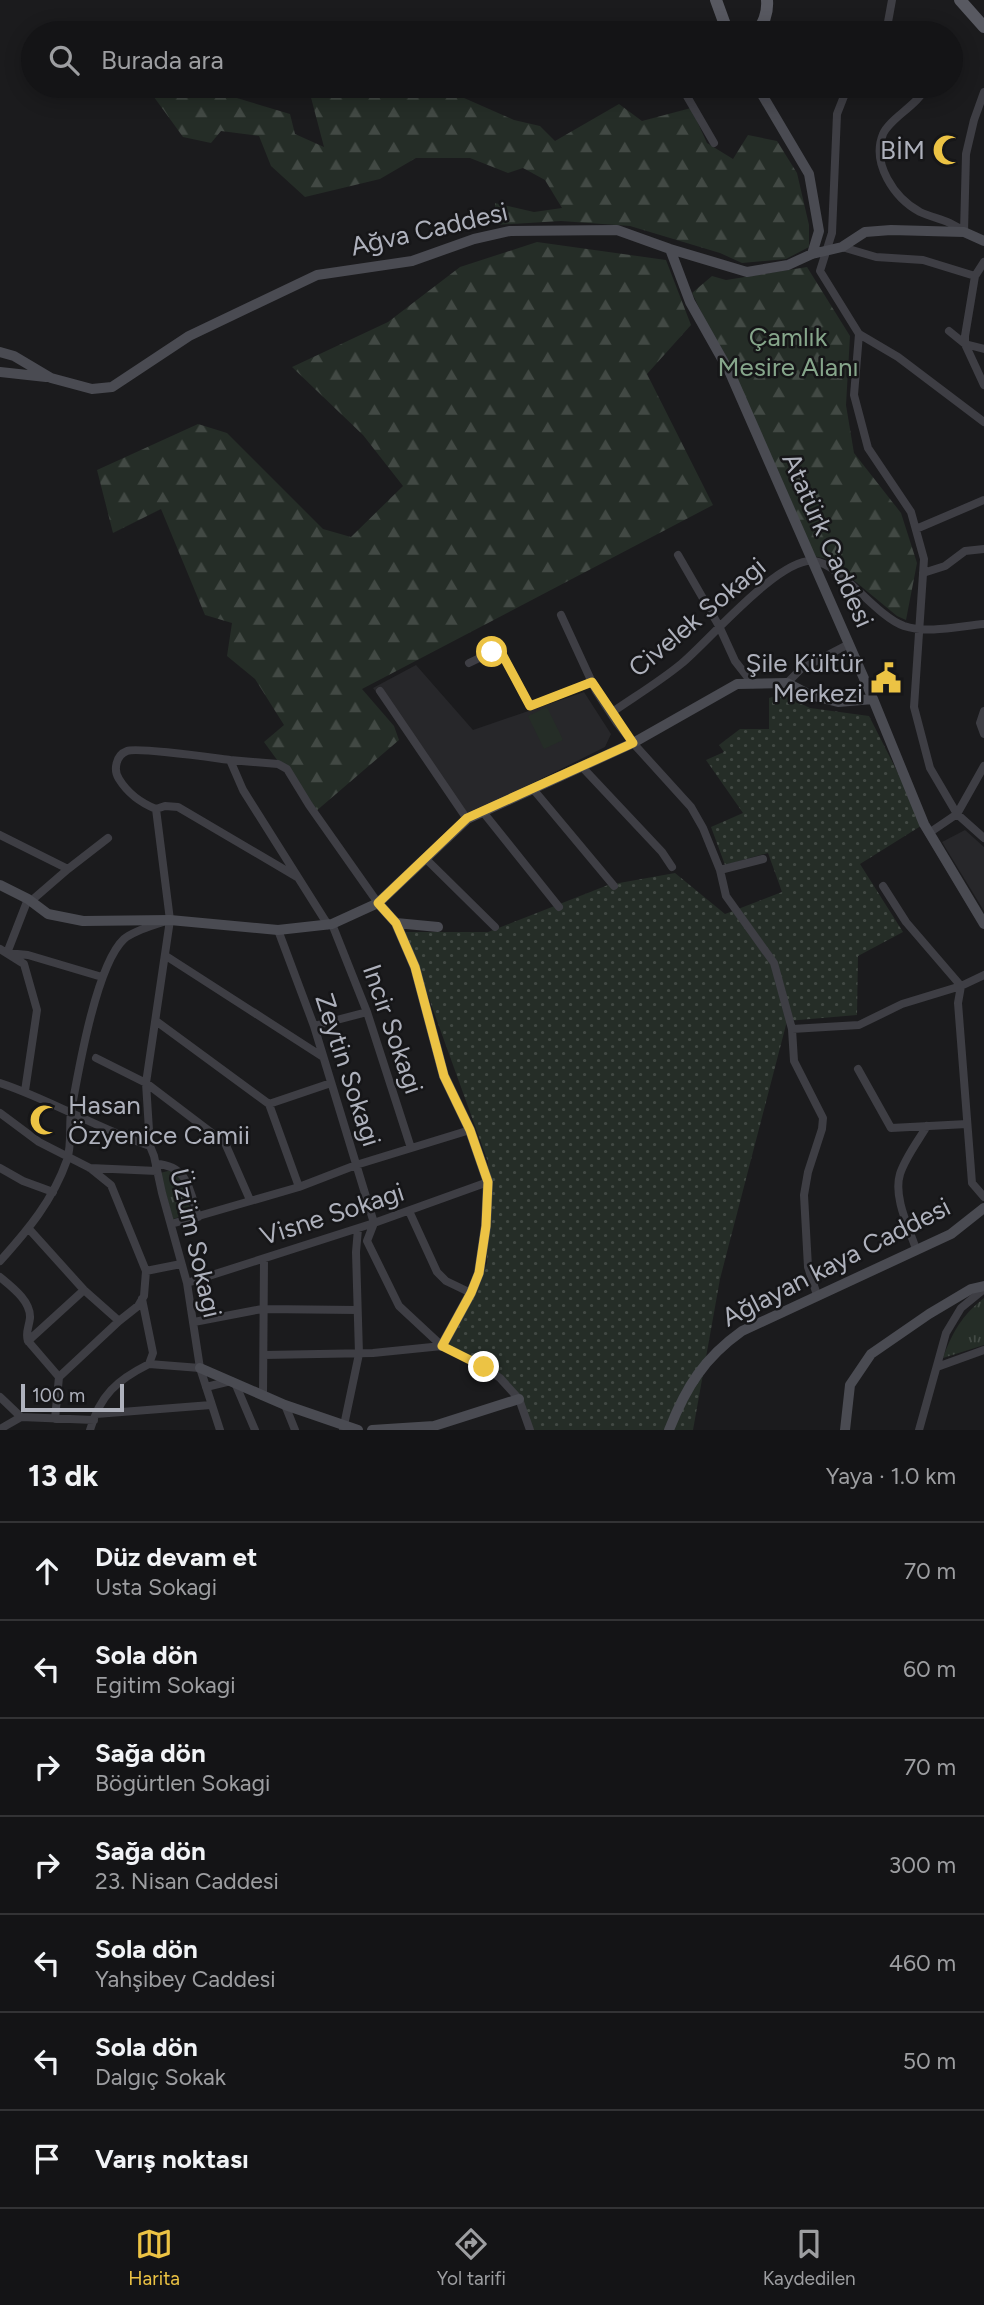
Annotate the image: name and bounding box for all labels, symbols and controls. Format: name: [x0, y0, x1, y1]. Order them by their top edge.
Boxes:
search box: [21, 21, 963, 98]
icon: search: [45, 41, 83, 79]
text: Burada ara: [101, 44, 224, 76]
mosque icon: BİM: [931, 133, 965, 167]
place label: BİM: [880, 134, 925, 166]
street label: Ağva Caddesi: [347, 195, 511, 263]
park label: Çamlık Mesire Alanı: [718, 321, 858, 383]
street label: Atatürk Caddesi: [775, 448, 881, 632]
street label: Civelek Sokagi: [622, 550, 772, 684]
route start: [476, 636, 507, 667]
place label: Şile Kültür Merkezi: [746, 647, 863, 709]
public building icon: Şile Kültür Merkezi: [869, 661, 903, 695]
street label: Incir Sokagi: [356, 960, 430, 1098]
street label: Zeytin Sokagi: [308, 989, 388, 1151]
place label: Hasan Özyenice Camii: [68, 1089, 250, 1151]
mosque icon: Hasan Özyenice Camii: [28, 1103, 62, 1137]
street label: Üzüm Sokagi: [163, 1165, 229, 1321]
street label: Visne Sokagi: [256, 1176, 408, 1252]
street label: Ağlayan kaya Caddesi: [716, 1190, 956, 1334]
route end: [468, 1351, 499, 1382]
scale bar: [21, 1381, 124, 1413]
text: 100 m: [32, 1384, 85, 1407]
text: 13 dk: [28, 1457, 98, 1494]
text: Yaya · 1.0 km: [826, 1462, 956, 1490]
text: Düz devam et: [95, 1541, 257, 1573]
icon: ahead: [28, 1552, 66, 1590]
text: 70 m: [904, 1557, 956, 1585]
text: Usta Sokagi: [95, 1573, 217, 1601]
text: Sola dön: [95, 1639, 198, 1671]
icon: left: [28, 1650, 66, 1688]
text: 60 m: [903, 1655, 956, 1683]
text: Egitim Sokagi: [95, 1671, 236, 1699]
text: Sağa dön: [95, 1737, 206, 1769]
icon: right: [28, 1748, 66, 1786]
text: 70 m: [904, 1753, 956, 1781]
text: Bögürtlen Sokagi: [95, 1769, 270, 1797]
text: Sağa dön: [95, 1835, 206, 1867]
icon: right: [28, 1846, 66, 1884]
text: 300 m: [889, 1851, 956, 1879]
text: 23. Nisan Caddesi: [95, 1867, 279, 1895]
text: Sola dön: [95, 1933, 198, 1965]
icon: left: [28, 1944, 66, 1982]
text: 460 m: [889, 1949, 956, 1977]
text: Yahşibey Caddesi: [95, 1965, 276, 1993]
text: Sola dön: [95, 2031, 198, 2063]
icon: left: [28, 2042, 66, 2080]
text: 50 m: [903, 2047, 956, 2075]
text: Dalgıç Sokak: [95, 2063, 226, 2091]
icon: arrive: [28, 2140, 66, 2178]
text: Varış noktası: [95, 2143, 249, 2175]
tab: Harita: [128, 2225, 180, 2290]
tab: Yol tarifi: [437, 2225, 506, 2290]
tab: Kaydedilen: [763, 2225, 856, 2290]

